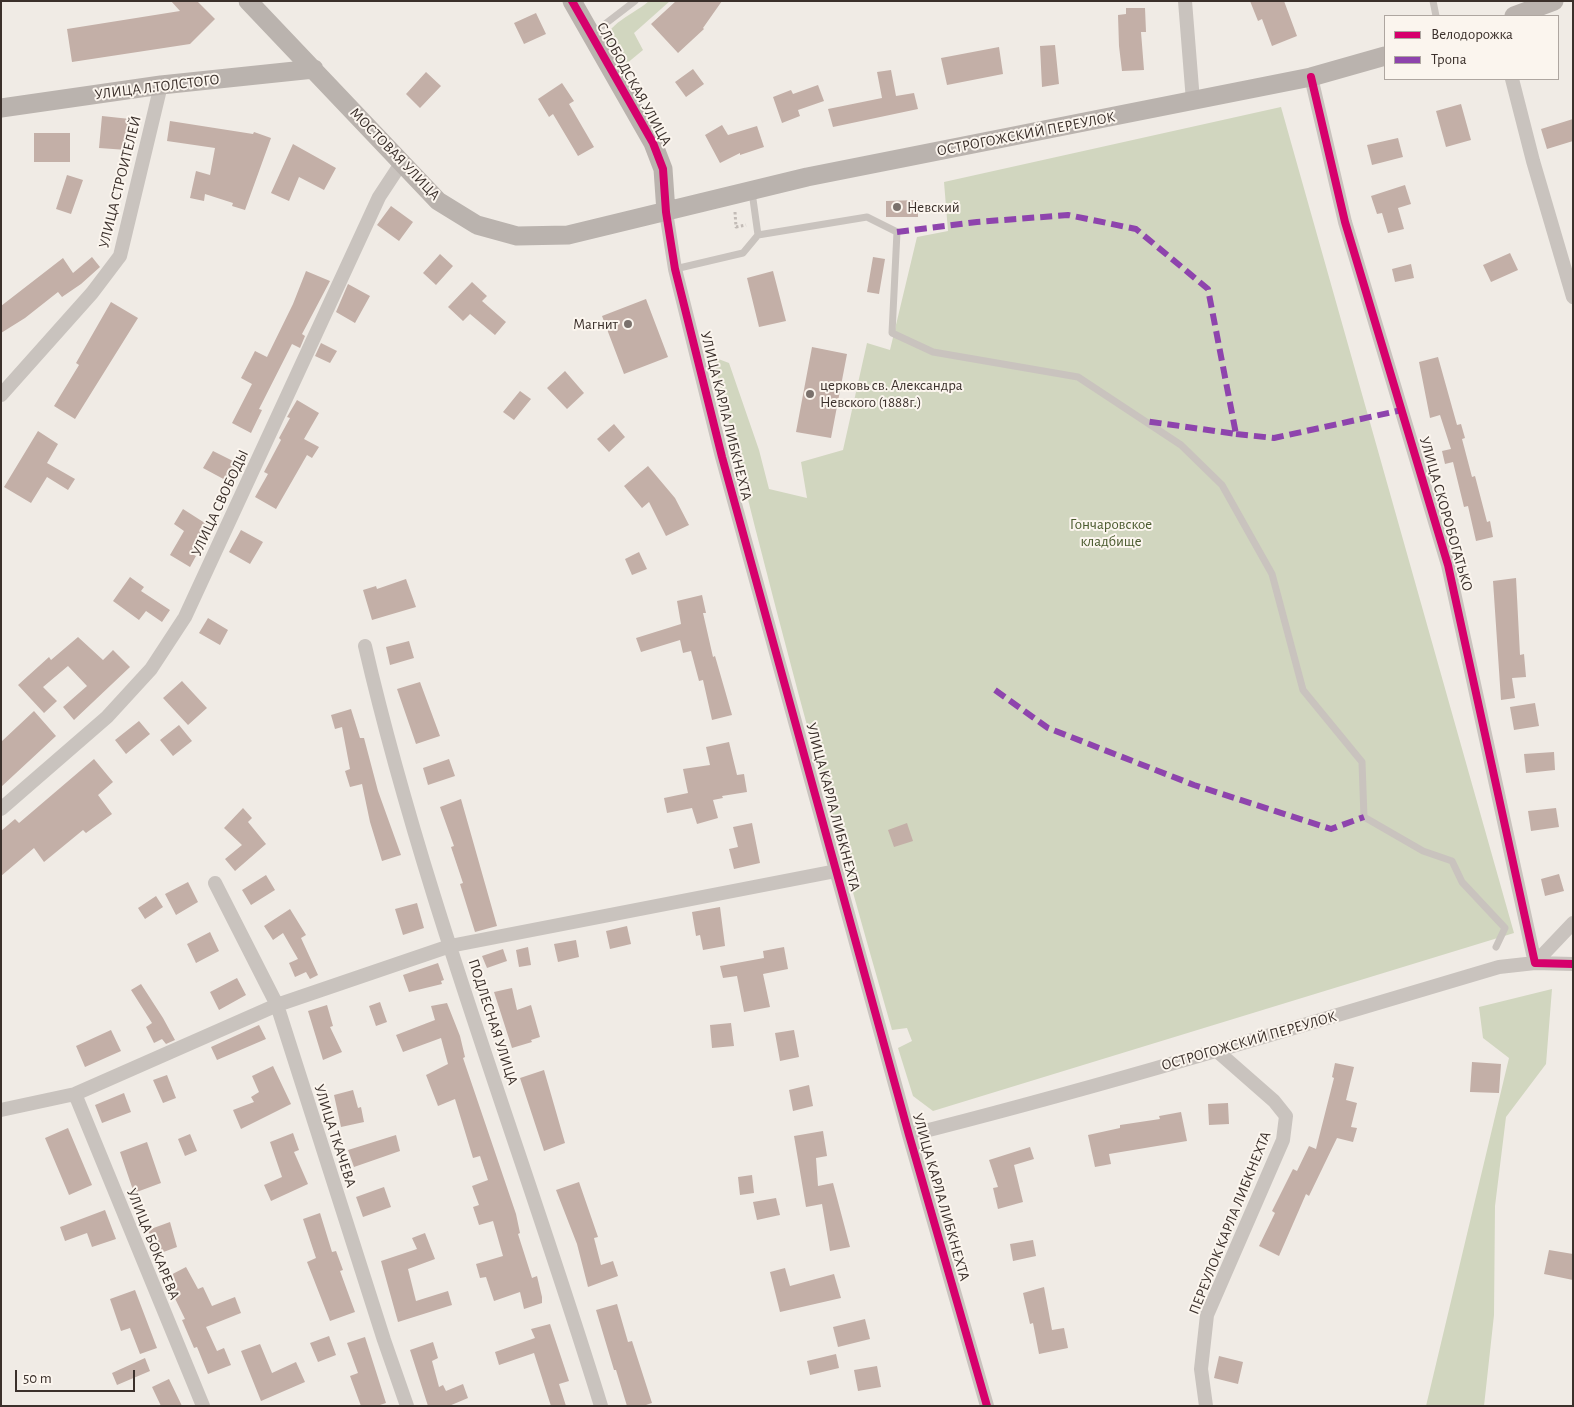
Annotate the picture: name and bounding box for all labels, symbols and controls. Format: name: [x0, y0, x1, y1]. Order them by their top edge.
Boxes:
legend: [1384, 15, 1559, 80]
street label: СЛОБОДСКАЯ УЛИЦА: [593, 19, 675, 149]
text: Велодорожка: [1431, 27, 1513, 42]
text: Тропа: [1431, 52, 1467, 67]
street label: УЛИЦА Л.ТОЛСТОГО: [93, 70, 221, 104]
street label: МОСТОВАЯ УЛИЦА: [346, 104, 444, 204]
street label: ОСТРОГОЖСКИЙ ПЕРЕУЛОК: [935, 108, 1117, 160]
street label: УЛИЦА СТРОИТЕЛЕЙ: [95, 114, 145, 250]
place label: Невский: [907, 198, 960, 216]
marker: Невский: [891, 201, 903, 213]
place label: Магнит: [573, 315, 618, 333]
marker: Магнит: [622, 318, 634, 330]
street label: УЛИЦА КАРЛА ЛИБКНЕХТА: [696, 330, 756, 502]
place label: церковь св. Александра Невского (1888г.): [820, 376, 963, 411]
marker: церковь св. Александра Невского (1888г.): [804, 388, 816, 400]
street label: УЛИЦА СКОРОБОГАТЬКО: [1415, 435, 1477, 593]
street label: УЛИЦА СВОБОДЫ: [187, 447, 253, 559]
park label: Гончаровское кладбище: [1070, 515, 1152, 550]
street label: УЛИЦА КАРЛА ЛИБКНЕХТА: [802, 721, 864, 893]
street label: ПОДЛЕСНАЯ УЛИЦА: [464, 957, 522, 1087]
street label: ОСТРОГОЖСКИЙ ПЕРЕУЛОК: [1159, 1007, 1339, 1075]
street label: УЛИЦА ТКАЧЕВА: [310, 1082, 360, 1190]
street label: УЛИЦА КАРЛА ЛИБКНЕХТА: [908, 1111, 974, 1283]
street label: ПЕРЕУЛОК КАРЛА ЛИБКНЕХТА: [1185, 1129, 1275, 1317]
street label: УЛИЦА БОКАРЕВА: [122, 1186, 184, 1302]
scale bar: [18, 1360, 138, 1392]
text: 50 m: [23, 1371, 52, 1386]

